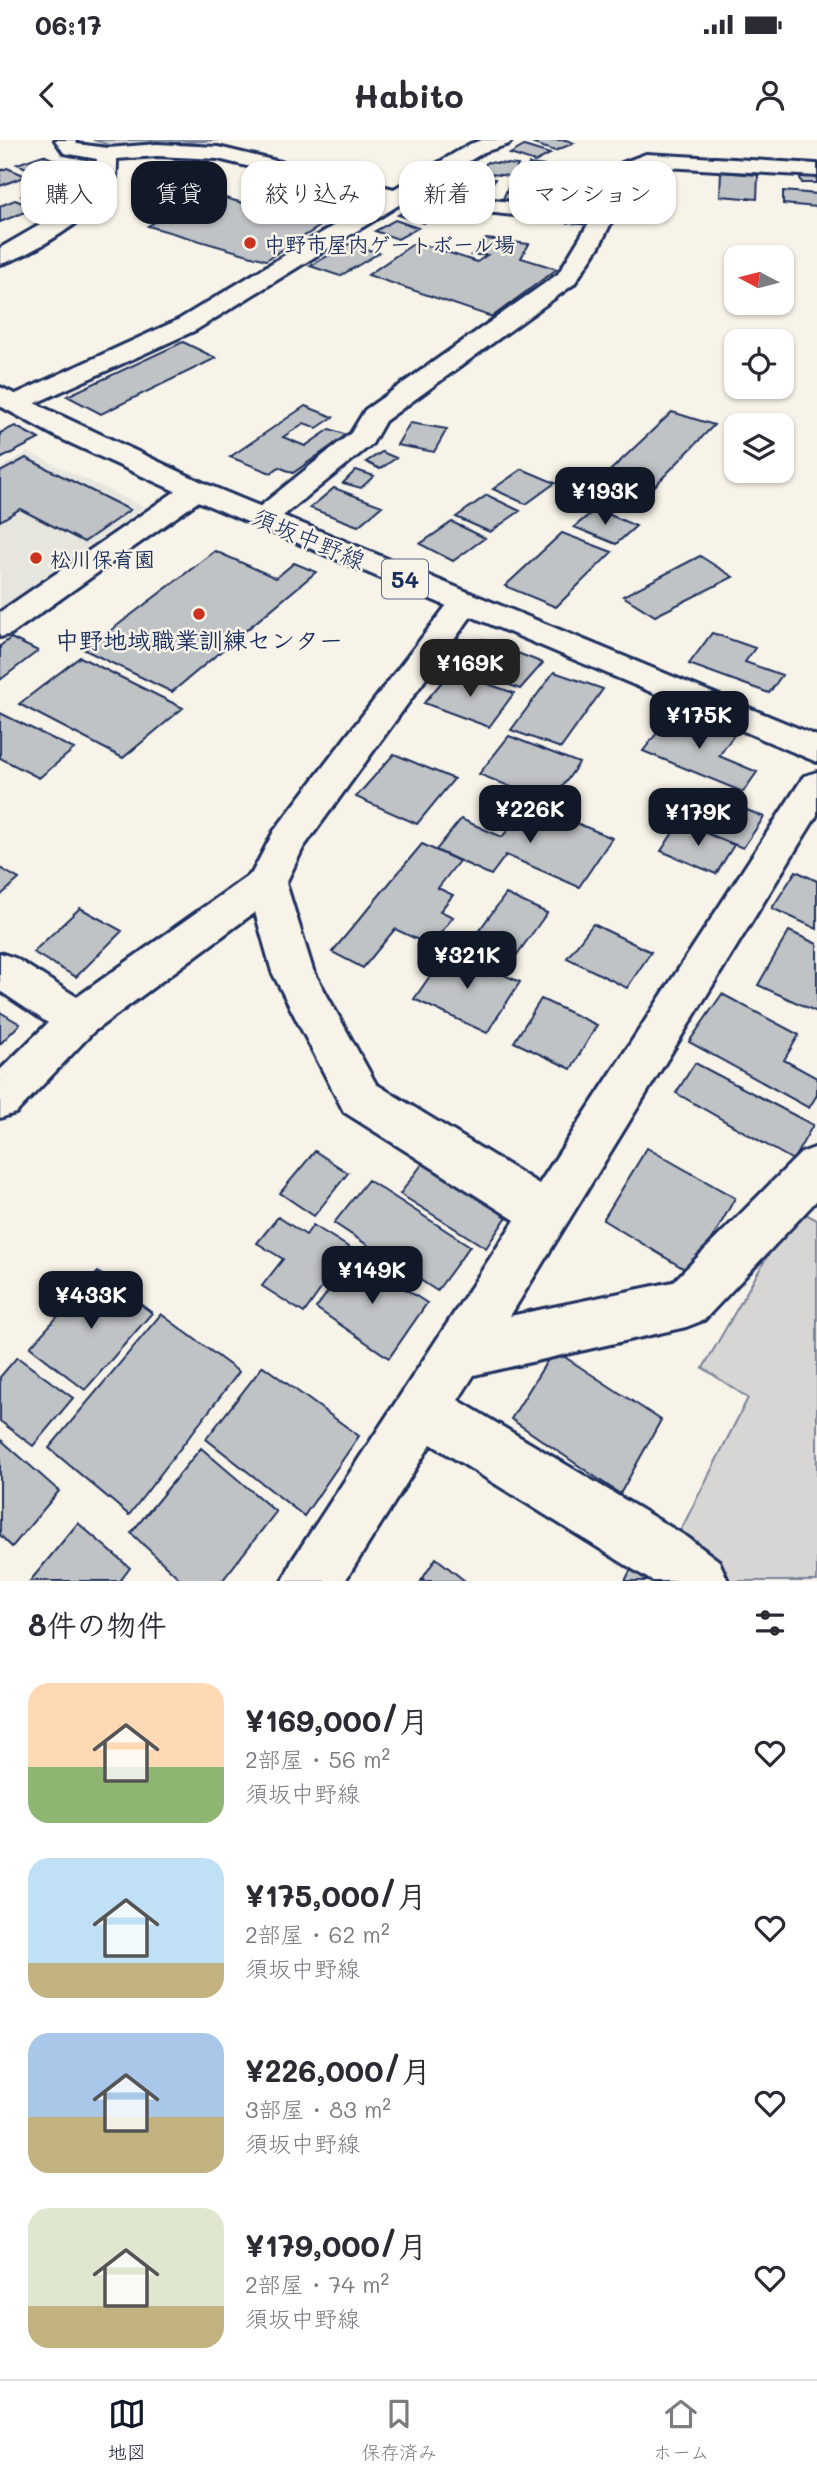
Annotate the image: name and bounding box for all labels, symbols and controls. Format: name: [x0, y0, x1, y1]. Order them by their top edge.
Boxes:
text: 06:17: [35, 8, 102, 42]
text: Habito: [353, 74, 464, 116]
icon: back: [28, 76, 66, 114]
icon: person: [751, 76, 789, 114]
chip: 購入: [21, 161, 117, 224]
chip: 賃貸: [131, 161, 227, 224]
chip: 絞り込み: [241, 161, 385, 224]
chip: 新着: [399, 161, 495, 224]
chip: マンション: [509, 161, 676, 224]
place label: 中野市屋内ゲートボール場: [264, 230, 515, 257]
marker: 中野市屋内ゲートボール場: [242, 235, 258, 251]
north arrow: [724, 245, 794, 315]
map controls: [724, 245, 794, 483]
button: locate: [724, 329, 794, 399]
button: layers: [724, 413, 794, 483]
pin: ¥193K: [556, 468, 654, 527]
text: ¥193K: [571, 475, 639, 505]
street label: 須坂中野線: [248, 500, 370, 576]
place label: 松川保育園: [50, 545, 155, 572]
marker: 松川保育園: [28, 550, 44, 566]
road number: 54: [382, 560, 428, 598]
marker: 中野地域職業訓練センター: [191, 606, 207, 622]
place label: 中野地域職業訓練センター: [55, 624, 343, 655]
pin: ¥169K: [421, 640, 519, 699]
text: ¥169K: [436, 647, 504, 677]
pin: ¥175K: [650, 692, 748, 751]
text: ¥175K: [666, 699, 732, 729]
pin: ¥226K: [481, 786, 579, 845]
pin: ¥179K: [649, 788, 747, 848]
text: ¥226K: [495, 793, 565, 823]
text: ¥179K: [664, 796, 732, 826]
pin: ¥321K: [418, 932, 516, 991]
text: ¥321K: [433, 939, 501, 969]
pin: ¥149K: [323, 1246, 421, 1306]
text: ¥149K: [338, 1254, 406, 1284]
pin: ¥433K: [42, 1272, 140, 1331]
text: ¥433K: [55, 1279, 127, 1309]
text: 8件の物件: [28, 1604, 167, 1644]
icon: filters: [751, 1604, 789, 1642]
text: ¥169,000/月: [245, 1700, 429, 1740]
icon: home: [84, 1711, 168, 1795]
icon: heart: [751, 1734, 789, 1772]
text: 2部屋 · 56 m²: [245, 1744, 390, 1774]
text: 須坂中野線: [245, 1778, 360, 1808]
text: ¥175,000/月: [245, 1875, 427, 1915]
icon: home: [84, 1886, 168, 1970]
icon: heart: [751, 1909, 789, 1947]
text: 2部屋 · 62 m²: [245, 1919, 390, 1949]
text: 須坂中野線: [245, 1953, 360, 1983]
text: ¥226,000/月: [245, 2050, 431, 2090]
icon: home: [84, 2061, 168, 2145]
icon: heart: [751, 2084, 789, 2122]
text: 3部屋 · 83 m²: [245, 2094, 391, 2124]
text: 須坂中野線: [245, 2128, 360, 2158]
text: ¥179,000/月: [245, 2225, 427, 2265]
icon: home: [84, 2236, 168, 2320]
icon: heart: [751, 2259, 789, 2297]
text: 2部屋 · 74 m²: [245, 2269, 389, 2299]
text: 須坂中野線: [245, 2303, 360, 2333]
tab: 地図: [108, 2395, 146, 2464]
tab: 保存済み: [361, 2395, 437, 2464]
tab: ホーム: [653, 2395, 709, 2464]

